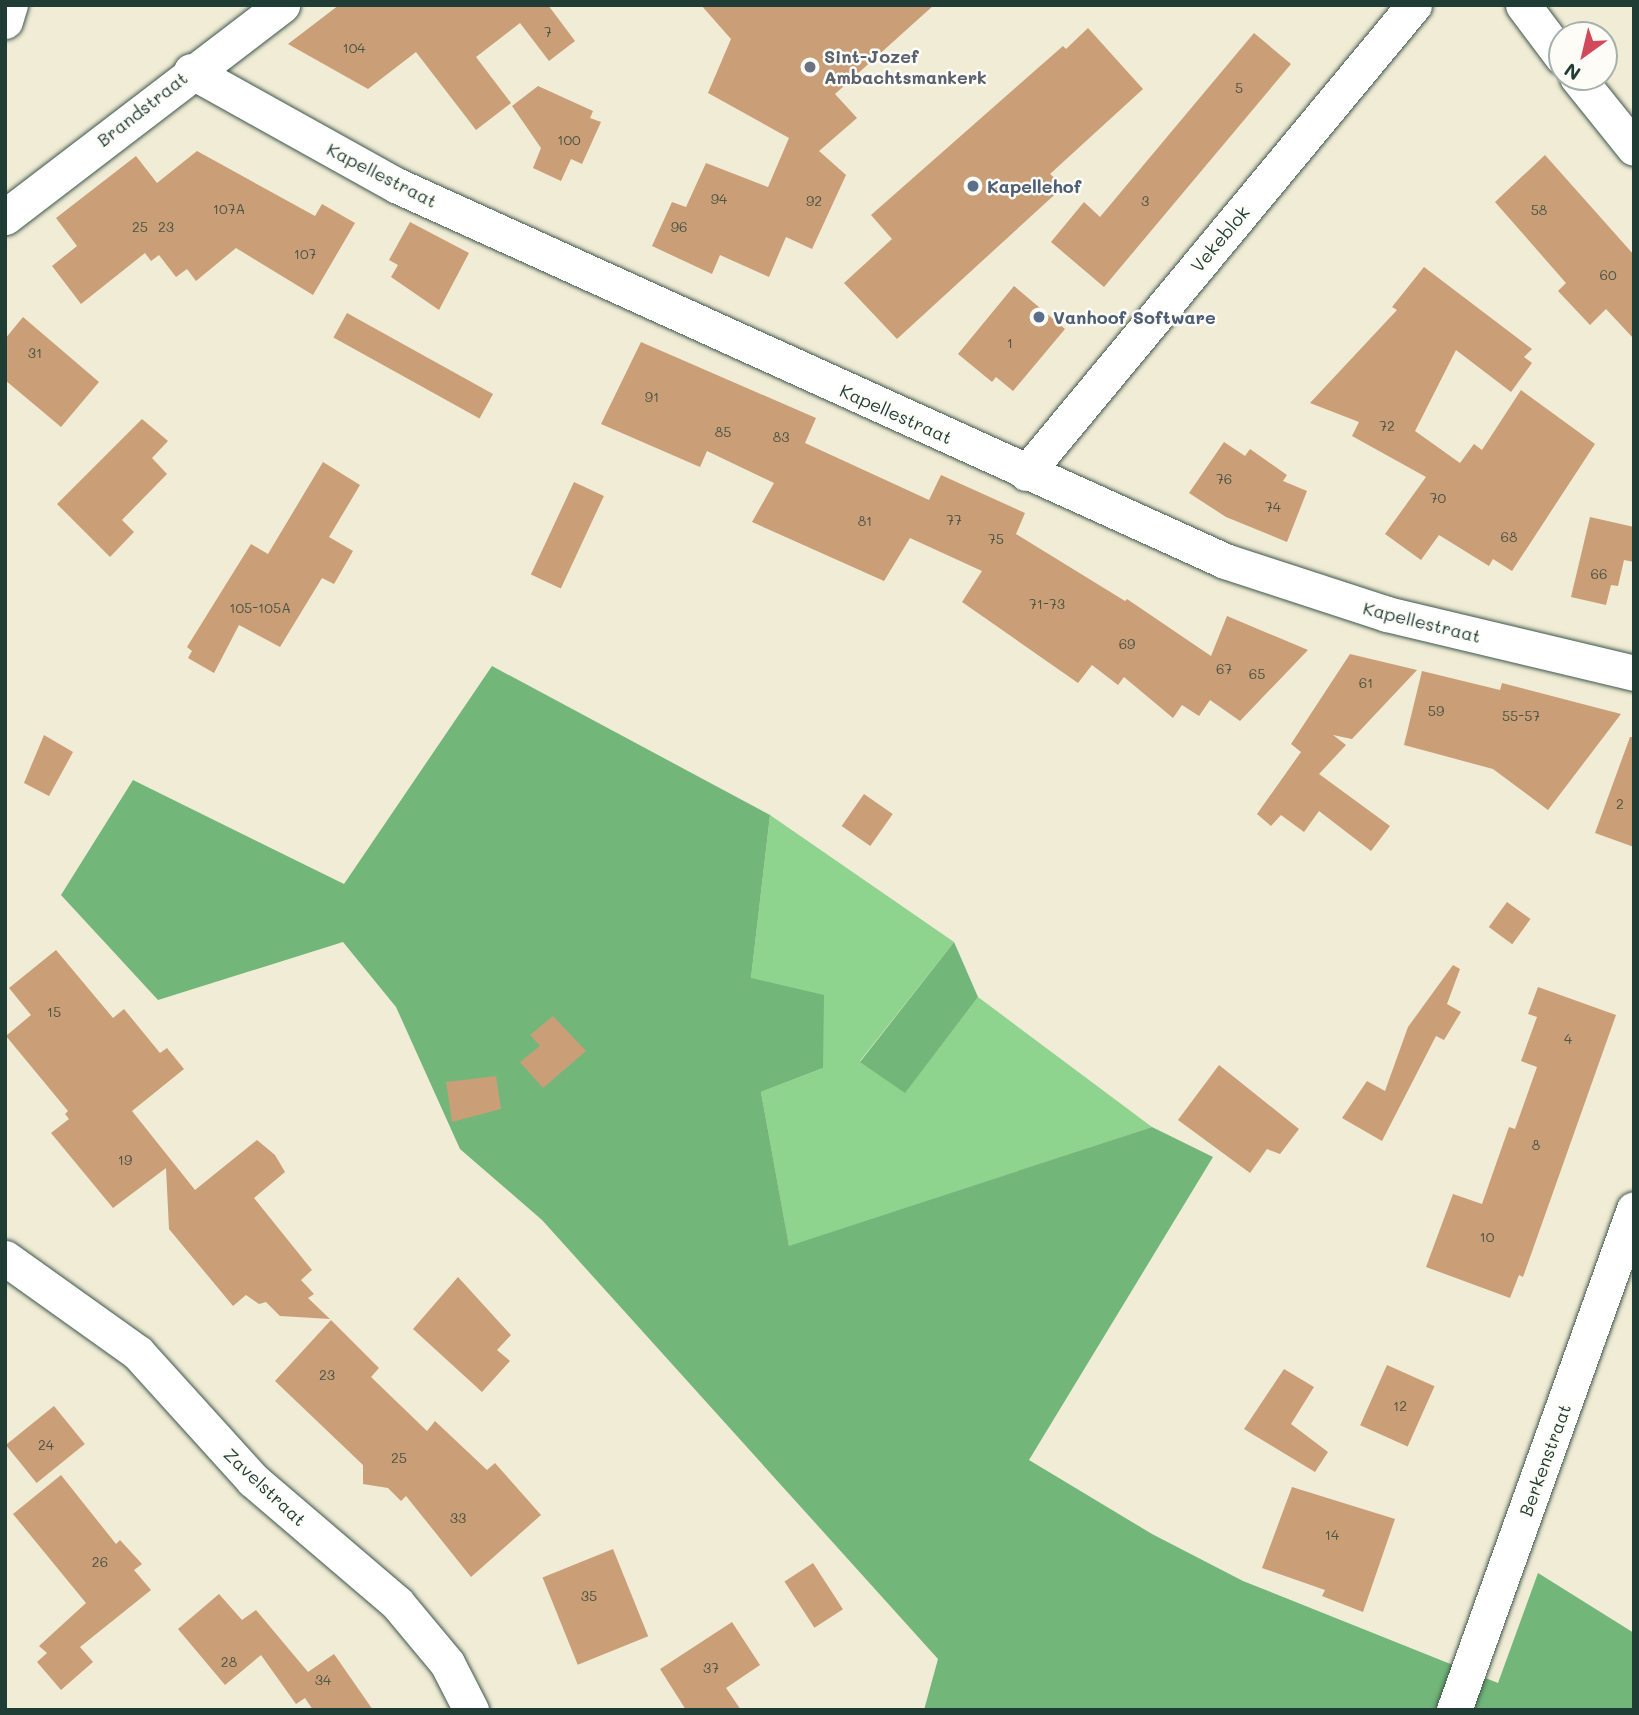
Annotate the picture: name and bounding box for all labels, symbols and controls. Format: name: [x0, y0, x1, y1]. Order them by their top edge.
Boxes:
north arrow: [1548, 21, 1618, 91]
house number: 7: [544, 24, 552, 40]
house number: 104: [342, 40, 366, 56]
place label: Sint-Jozef Ambachtsmankerk: [824, 46, 987, 88]
text: N: [1559, 58, 1585, 87]
marker: Sint-Jozef Ambachtsmankerk: [802, 59, 818, 75]
street label: Brandstraat: [92, 67, 192, 151]
house number: 5: [1235, 80, 1243, 96]
house number: 100: [557, 132, 581, 148]
street label: Kapellestraat: [323, 138, 441, 212]
place label: Kapellehof: [987, 175, 1081, 197]
marker: Kapellehof: [965, 178, 981, 194]
house number: 94: [711, 191, 727, 207]
house number: 92: [806, 193, 822, 209]
house number: 3: [1141, 193, 1149, 209]
house number: 107A: [213, 201, 245, 217]
street label: Vekeblok: [1186, 202, 1254, 276]
house number: 58: [1531, 202, 1547, 218]
house number: 25: [132, 219, 148, 235]
house number: 23: [158, 219, 174, 235]
house number: 96: [671, 219, 687, 235]
house number: 107: [294, 246, 316, 262]
house number: 60: [1599, 267, 1617, 283]
place label: Vanhoof Software: [1053, 306, 1216, 328]
marker: Vanhoof Software: [1031, 309, 1047, 325]
house number: 1: [1007, 335, 1013, 351]
house number: 31: [28, 345, 42, 361]
street label: Kapellestraat: [837, 380, 955, 448]
house number: 91: [645, 389, 659, 405]
house number: 72: [1379, 418, 1395, 434]
house number: 85: [715, 424, 731, 440]
house number: 83: [773, 429, 789, 445]
house number: 76: [1216, 471, 1232, 487]
house number: 70: [1430, 490, 1446, 506]
house number: 74: [1265, 499, 1281, 515]
house number: 77: [946, 512, 962, 528]
house number: 81: [858, 513, 872, 529]
house number: 68: [1501, 529, 1517, 545]
house number: 75: [988, 531, 1004, 547]
house number: 66: [1591, 566, 1607, 582]
house number: 71-73: [1029, 596, 1065, 612]
street label: Kapellestraat: [1361, 597, 1483, 647]
house number: 105-105A: [229, 600, 291, 616]
house number: 69: [1119, 636, 1135, 652]
house number: 67: [1216, 661, 1232, 677]
house number: 65: [1249, 666, 1265, 682]
house number: 61: [1359, 675, 1373, 691]
house number: 59: [1428, 703, 1444, 719]
house number: 55-57: [1502, 708, 1540, 724]
house number: 2: [1616, 796, 1624, 812]
house number: 15: [47, 1004, 61, 1020]
house number: 4: [1564, 1031, 1572, 1047]
house number: 8: [1532, 1137, 1540, 1153]
house number: 19: [118, 1152, 132, 1168]
house number: 10: [1480, 1229, 1494, 1245]
house number: 23: [319, 1367, 335, 1383]
house number: 12: [1393, 1398, 1407, 1414]
street label: Berkenstraat: [1515, 1401, 1575, 1519]
house number: 24: [38, 1437, 54, 1453]
street label: Zavelstraat: [219, 1443, 311, 1531]
house number: 25: [391, 1450, 407, 1466]
house number: 33: [450, 1510, 466, 1526]
house number: 14: [1325, 1527, 1339, 1543]
house number: 26: [92, 1554, 108, 1570]
house number: 35: [581, 1588, 597, 1604]
house number: 28: [221, 1654, 237, 1670]
house number: 37: [703, 1660, 719, 1676]
house number: 34: [315, 1672, 331, 1688]

